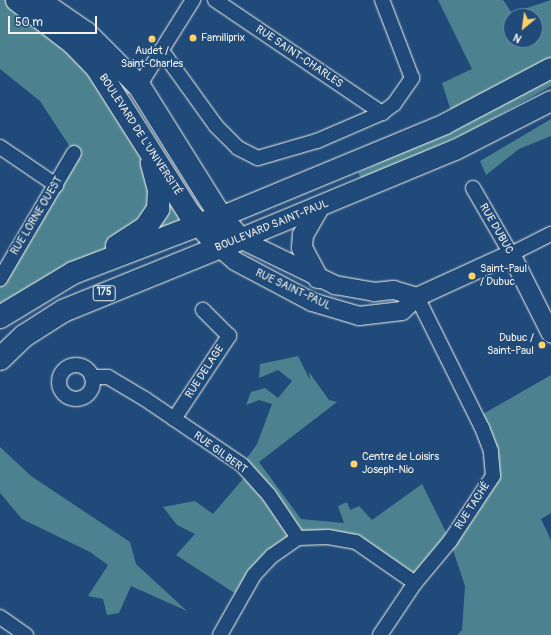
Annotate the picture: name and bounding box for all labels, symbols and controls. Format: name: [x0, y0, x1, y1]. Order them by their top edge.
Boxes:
scale bar: [10, 8, 99, 34]
north arrow: [503, 8, 543, 48]
text: 50 m: [15, 15, 43, 30]
street label: RUE SAINT-CHARLES: [253, 23, 345, 91]
place label: Familiprix: [201, 31, 245, 45]
text: N: [511, 31, 524, 46]
marker: Familiprix: [188, 33, 198, 43]
marker: Audet / Saint-Charles: [147, 34, 157, 44]
place label: Audet / Saint-Charles: [121, 45, 183, 71]
street label: BOULEVARD DE L'UNIVERSITÉ: [96, 72, 184, 198]
street label: RUE LORNE OUEST: [8, 174, 66, 258]
street label: BOULEVARD SAINT-PAUL: [213, 197, 331, 255]
street label: RUE DUBUC: [476, 201, 516, 257]
place label: Saint-Paul / Dubuc: [480, 263, 527, 289]
street label: RUE SAINT-PAUL: [253, 267, 333, 313]
marker: Saint-Paul / Dubuc: [467, 271, 477, 281]
road number: 175: [92, 285, 116, 301]
place label: Dubuc / Saint-Paul: [487, 332, 534, 358]
marker: Dubuc / Saint-Paul: [537, 340, 547, 350]
street label: RUE DELAGE: [183, 343, 227, 401]
street label: RUE GILBERT: [191, 429, 249, 477]
place label: Centre de Loisirs Joseph-Nio: [362, 451, 439, 477]
marker: Centre de Loisirs Joseph-Nio: [349, 459, 359, 469]
street label: RUE TACHÉ: [453, 480, 493, 532]

